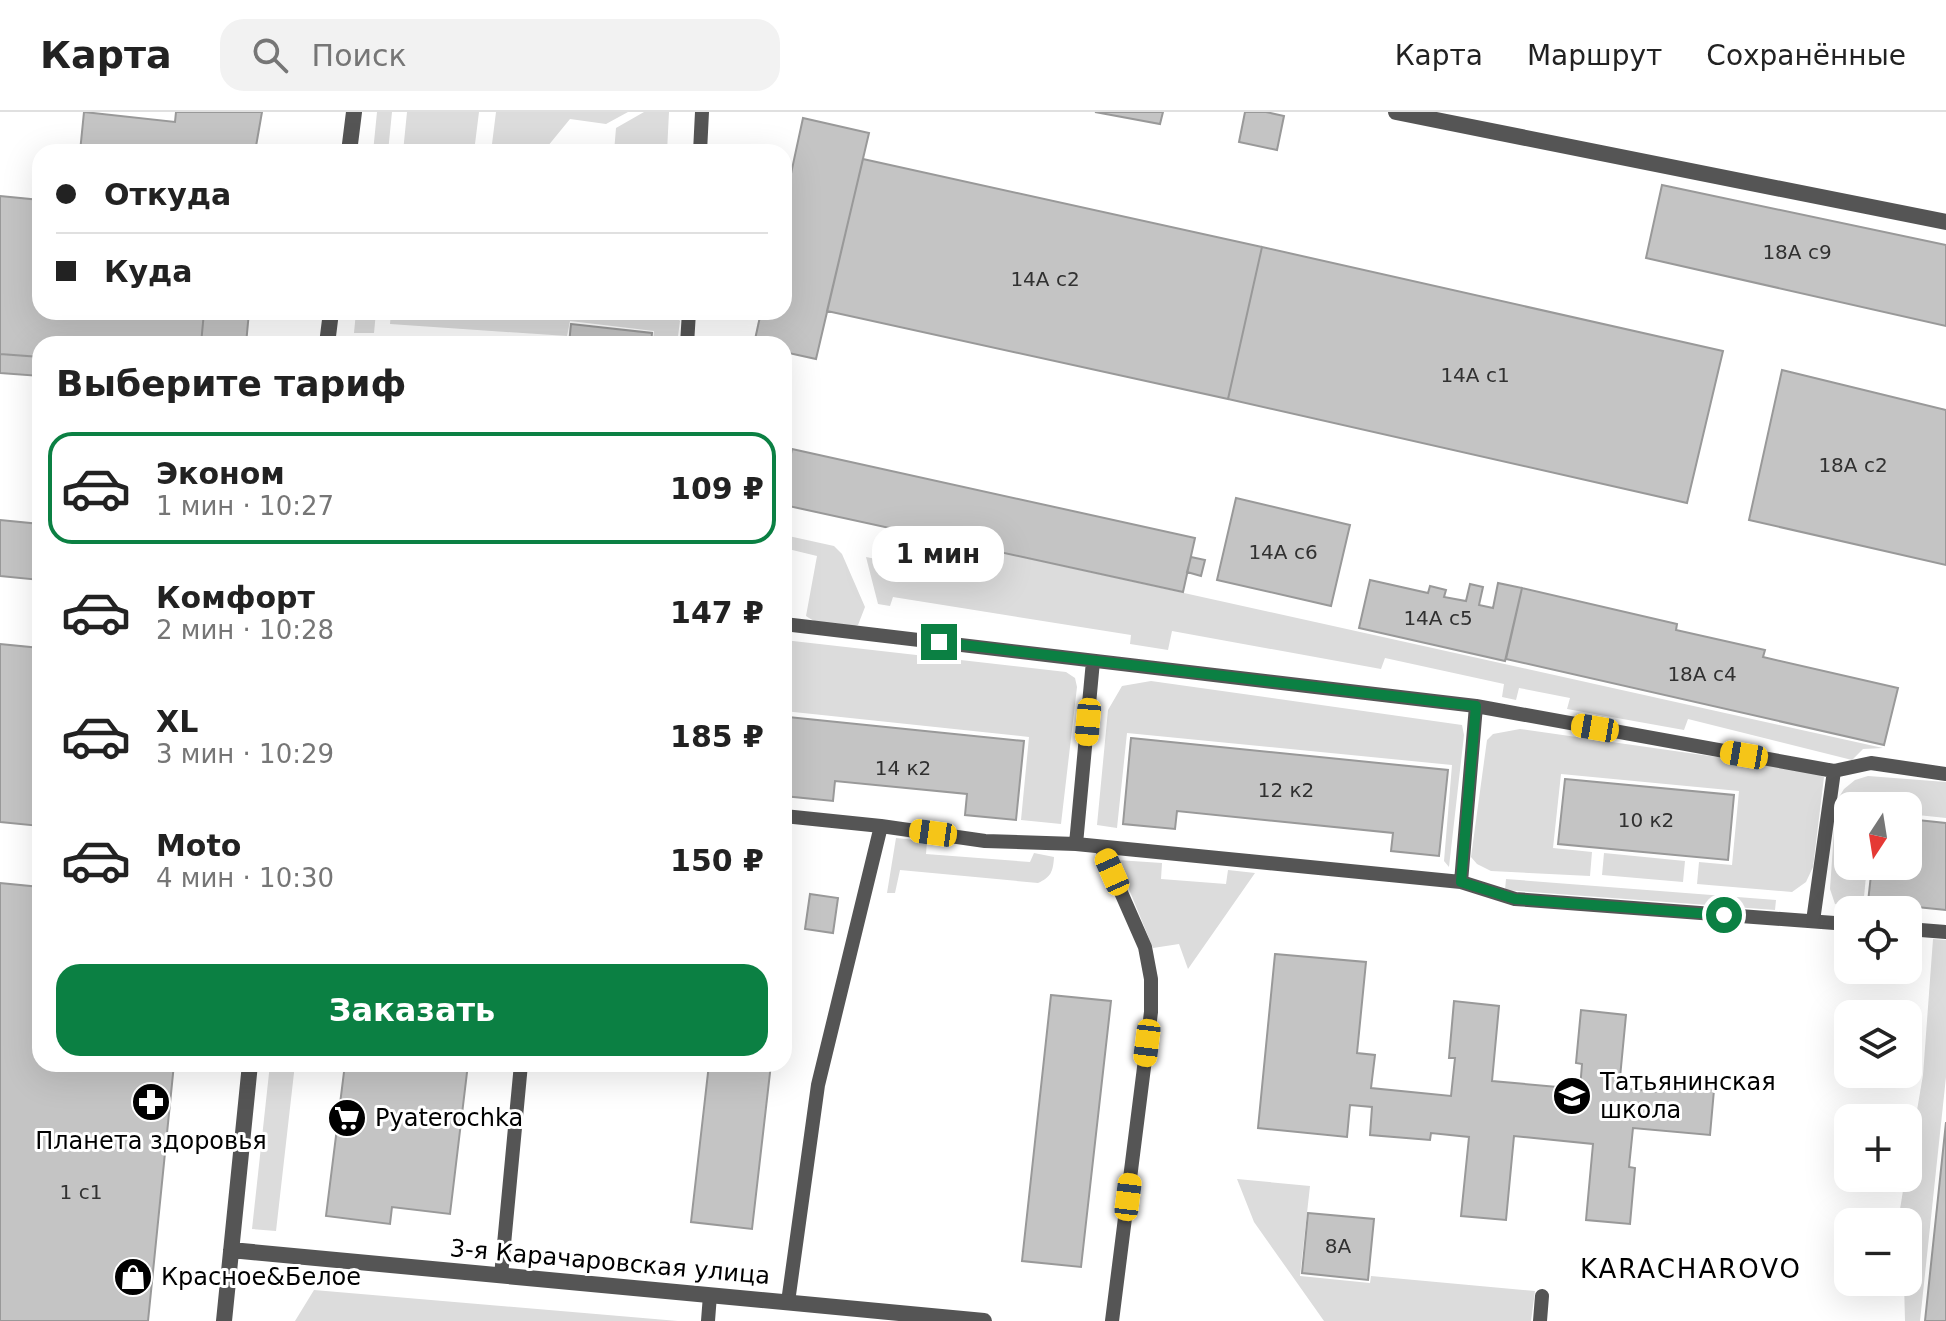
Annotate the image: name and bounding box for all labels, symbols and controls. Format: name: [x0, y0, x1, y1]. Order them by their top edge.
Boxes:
search box: [220, 19, 780, 91]
text: Карта: [40, 33, 172, 77]
icon: search: [248, 33, 292, 77]
text: Поиск: [312, 38, 407, 73]
text: Карта: [1395, 39, 1483, 72]
text: Маршрут: [1527, 39, 1662, 72]
text: Сохранённые: [1706, 39, 1906, 72]
text: Откуда: [104, 177, 231, 212]
house number: 18А с9: [1762, 240, 1832, 264]
text: Куда: [104, 254, 193, 289]
house number: 14А с2: [1010, 267, 1080, 291]
text: Выберите тариф: [56, 363, 406, 404]
house number: 14А с1: [1440, 363, 1510, 387]
icon: car: [60, 452, 132, 524]
house number: 18А с2: [1818, 453, 1888, 477]
text: Эконом: [156, 456, 285, 491]
text: 109 ₽: [670, 471, 764, 506]
text: 1 мин · 10:27: [156, 491, 334, 521]
callout: 1 мин: [873, 526, 1005, 582]
text: 1 мин: [896, 539, 980, 569]
house number: 14А с6: [1248, 540, 1318, 564]
icon: car: [60, 576, 132, 648]
text: Комфорт: [156, 580, 315, 615]
text: 147 ₽: [670, 595, 764, 630]
house number: 14А с5: [1403, 606, 1473, 630]
text: 2 мин · 10:28: [156, 615, 334, 645]
route end: [921, 624, 957, 660]
house number: 18А с4: [1667, 662, 1737, 686]
car: [1074, 697, 1102, 747]
icon: car: [60, 700, 132, 772]
text: XL: [156, 704, 198, 739]
car: [1569, 712, 1621, 744]
text: 185 ₽: [670, 719, 764, 754]
text: 3 мин · 10:29: [156, 739, 334, 769]
car: [1718, 739, 1770, 771]
house number: 14 к2: [875, 756, 931, 780]
house number: 12 к2: [1258, 778, 1314, 802]
north arrow: [1834, 792, 1922, 880]
map controls: [1834, 792, 1922, 1296]
house number: 10 к2: [1618, 808, 1674, 832]
car: [908, 818, 958, 848]
icon: car: [60, 824, 132, 896]
text: Moto: [156, 828, 241, 863]
text: 150 ₽: [670, 843, 764, 878]
car: [1091, 845, 1133, 899]
text: 4 мин · 10:30: [156, 863, 334, 893]
button: locate: [1834, 896, 1922, 984]
route start: [1706, 897, 1742, 933]
button: Заказать: [56, 964, 768, 1056]
button: layers: [1834, 1000, 1922, 1088]
car: [1132, 1018, 1162, 1068]
place label: Татьянинская школа: [1599, 1068, 1776, 1124]
school or university icon: Татьянинская школа: [1551, 1075, 1593, 1117]
pharmacy icon: Планета здоровья: [130, 1081, 172, 1123]
supermarket icon: Pyaterochka: [326, 1097, 368, 1139]
place label: Pyaterochka: [375, 1104, 523, 1132]
button: +: [1834, 1104, 1922, 1192]
place label: Планета здоровья: [35, 1127, 267, 1155]
car: [1113, 1172, 1143, 1222]
house number: 1 с1: [60, 1180, 102, 1204]
button: −: [1834, 1208, 1922, 1296]
street label: 3-я Карачаровская улица: [449, 1234, 771, 1290]
house number: 8А: [1325, 1234, 1352, 1258]
district label: KARACHAROVO: [1580, 1254, 1802, 1284]
shop icon: Красное&Белое: [112, 1256, 154, 1298]
place label: Красное&Белое: [161, 1263, 361, 1291]

